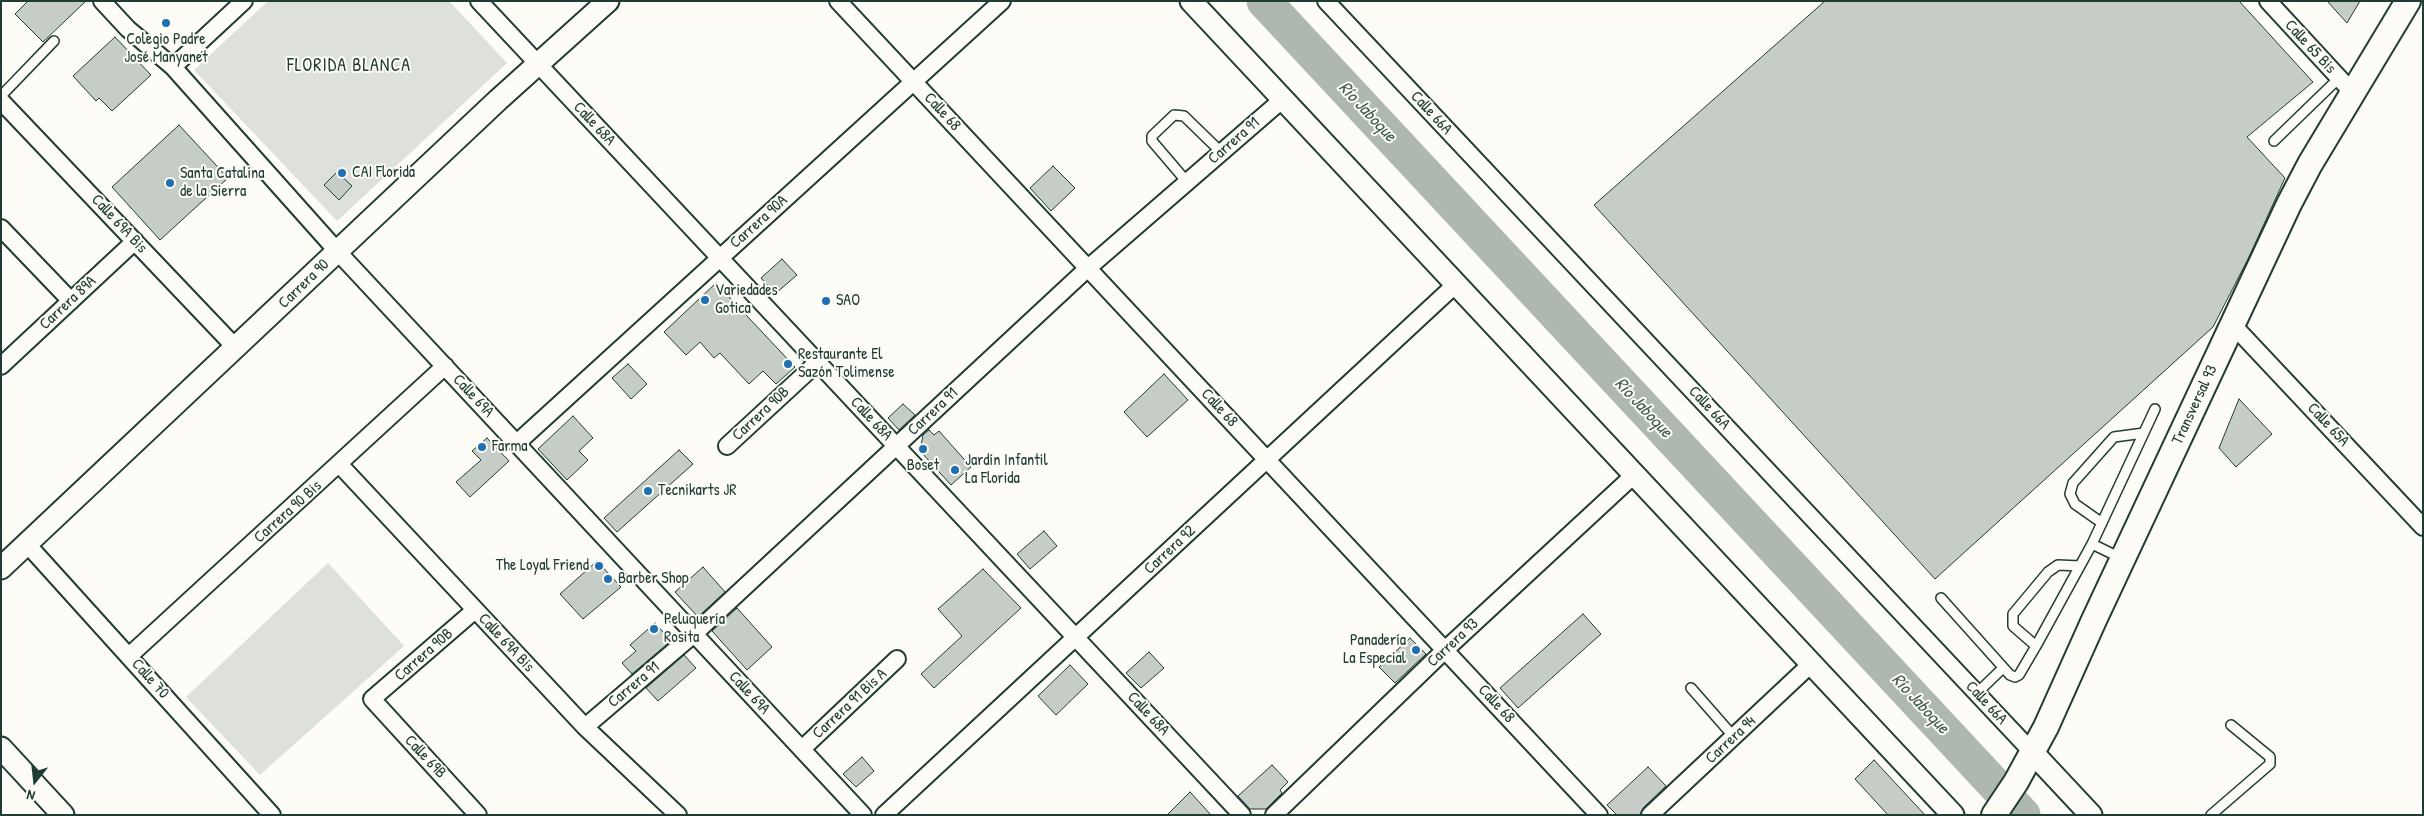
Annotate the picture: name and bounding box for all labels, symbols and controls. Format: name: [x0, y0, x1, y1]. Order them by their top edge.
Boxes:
street label: Calle 65 Bis: [2280, 16, 2340, 78]
marker: Colegio Padre José Manyanet: [160, 17, 172, 29]
place label: Colegio Padre José Manyanet: [124, 30, 208, 68]
district label: FLORIDA BLANCA: [285, 55, 413, 77]
water label: Río Jaboque: [1334, 77, 1400, 147]
street label: Calle 66A: [1406, 87, 1456, 139]
street label: Calle 68: [920, 89, 964, 135]
street label: Calle 68A: [569, 98, 619, 150]
street label: Carrera 91: [1204, 114, 1264, 168]
place label: CAI Florida: [352, 163, 415, 183]
place label: Santa Catalina de la Sierra: [180, 164, 264, 202]
marker: CAI Florida: [336, 167, 348, 179]
marker: Santa Catalina de la Sierra: [164, 177, 176, 189]
street label: Calle 69A Bis: [87, 191, 151, 257]
street label: Carrera 90A: [726, 191, 792, 253]
street label: Carrera 90: [275, 255, 333, 313]
street label: Carrera 89A: [36, 272, 100, 334]
place label: Variedades Gotica: [715, 281, 778, 319]
place label: SAO: [836, 291, 860, 311]
marker: Variedades Gotica: [699, 294, 711, 306]
marker: SAO: [820, 295, 832, 307]
place label: Restaurante El Sazón Tolimense: [798, 345, 895, 383]
marker: Restaurante El Sazón Tolimense: [782, 358, 794, 370]
street label: Transversal 93: [2168, 362, 2222, 448]
street label: Calle 69A: [448, 370, 498, 422]
water label: Río Jaboque: [1610, 373, 1676, 443]
street label: Calle 66A: [1684, 382, 1734, 434]
street label: Carrera 90B: [728, 383, 794, 445]
street label: Carrera 91: [904, 384, 962, 440]
street label: Calle 68: [1197, 385, 1241, 431]
street label: Calle 68A: [846, 393, 896, 445]
street label: Calle 65A: [2303, 399, 2353, 451]
place label: Farma: [492, 437, 528, 457]
marker: Farma: [476, 441, 488, 453]
marker: Boset: [917, 443, 929, 455]
place label: Jardín Infantil La Florida: [965, 451, 1048, 489]
place label: Boset: [907, 456, 939, 476]
marker: Jardín Infantil La Florida: [949, 464, 961, 476]
street label: Carrera 90 Bis: [250, 477, 326, 547]
place label: Tecnikarts JR: [658, 481, 736, 501]
marker: Tecnikarts JR: [642, 485, 654, 497]
street label: Carrera 92: [1140, 521, 1200, 579]
place label: The Loyal Friend: [496, 556, 589, 576]
marker: The Loyal Friend: [593, 560, 605, 572]
place label: Barber Shop: [618, 569, 689, 589]
marker: Barber Shop: [602, 573, 614, 585]
street label: Calle 69A Bis: [474, 610, 538, 676]
place label: Peluquería Rosita: [664, 610, 725, 648]
street label: Carrera 93: [1423, 615, 1483, 671]
marker: Peluquería Rosita: [648, 623, 660, 635]
street label: Carrera 90B: [391, 624, 457, 686]
place label: Panadería La Especial: [1343, 631, 1406, 669]
marker: Panadería La Especial: [1410, 644, 1422, 656]
street label: Calle 70: [127, 655, 173, 703]
street label: Carrera 91: [604, 658, 664, 712]
street label: Carrera 91 Bis A: [809, 665, 891, 743]
street label: Calle 69A: [724, 667, 774, 719]
water label: Río Jaboque: [1887, 669, 1953, 739]
street label: Calle 66A: [1961, 677, 2011, 729]
street label: Calle 68: [1474, 681, 1518, 727]
street label: Calle 68A: [1123, 688, 1173, 740]
street label: Carrera 94: [1702, 712, 1760, 768]
street label: Calle 69B: [400, 731, 450, 783]
north arrow: [10, 756, 60, 806]
text: N: [25, 786, 37, 806]

